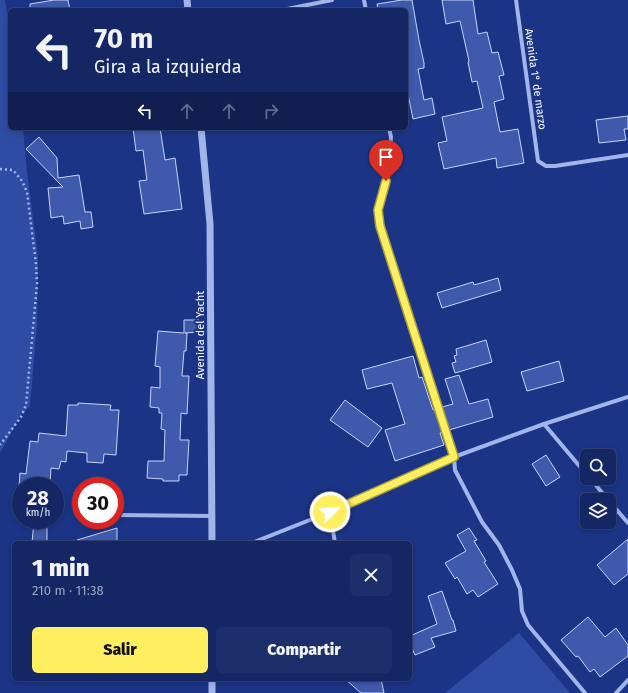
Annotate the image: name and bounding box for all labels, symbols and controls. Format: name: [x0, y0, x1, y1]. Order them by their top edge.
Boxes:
text: 70 m: [94, 22, 153, 55]
icon: left: [28, 24, 80, 76]
street label: Avenida 1° de marzo: [522, 28, 549, 131]
text: Gira a la izquierda: [94, 56, 242, 78]
icon: left: [134, 100, 156, 122]
icon: ahead: [176, 100, 198, 122]
icon: ahead: [218, 100, 240, 122]
icon: right: [260, 100, 282, 122]
pin: [369, 140, 403, 181]
icon: arrive: [375, 146, 397, 168]
street label: Avenida del Yacht: [194, 291, 207, 379]
map controls: [580, 449, 616, 529]
button: search: [580, 449, 616, 485]
speed limit sign: 30: [72, 477, 124, 529]
text: 28: [27, 486, 49, 510]
position arrow: [309, 491, 351, 533]
button: layers: [580, 493, 616, 529]
text: km/h: [26, 507, 50, 519]
text: 1 min: [32, 554, 90, 582]
button: close: [350, 554, 392, 596]
text: 210 m · 11:38: [32, 583, 104, 598]
button: Salir: [32, 627, 208, 673]
button: Compartir: [216, 627, 392, 673]

